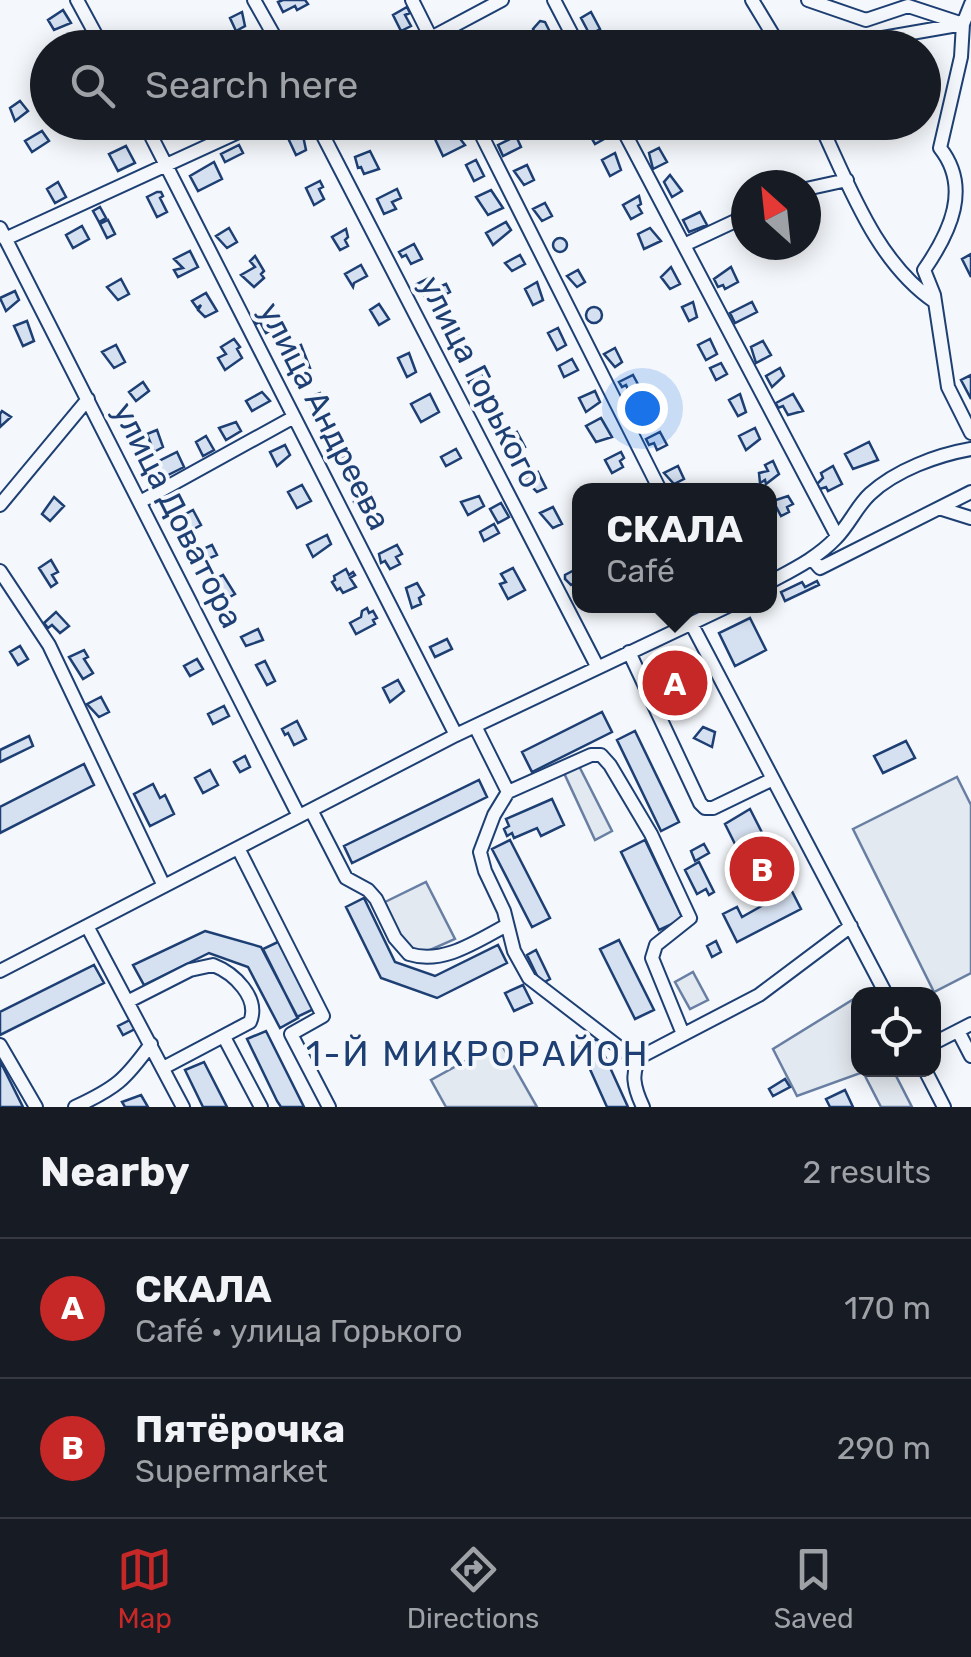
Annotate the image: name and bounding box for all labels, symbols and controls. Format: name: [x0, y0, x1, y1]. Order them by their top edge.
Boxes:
search box: [30, 30, 941, 140]
icon: search: [65, 58, 120, 113]
text: Search here: [145, 62, 358, 108]
north arrow: [731, 170, 821, 260]
street label: улица Горького: [411, 270, 551, 494]
street label: улица Андреева: [251, 296, 399, 536]
your location: [617, 383, 668, 434]
street label: улица Доватора: [105, 396, 251, 634]
popup: [572, 483, 777, 613]
text: СКАЛА: [606, 506, 743, 552]
text: Café: [606, 552, 675, 590]
pin: A: [642, 646, 708, 720]
pin: B: [730, 832, 794, 906]
map controls: [851, 987, 941, 1077]
button: locate: [851, 987, 941, 1077]
district label: 1-Й МИКРОРАЙОН: [306, 1033, 650, 1075]
text: Nearby: [40, 1147, 190, 1197]
text: 2 results: [802, 1153, 931, 1191]
text: СКАЛА: [135, 1266, 272, 1312]
text: A: [61, 1289, 84, 1327]
text: 170 m: [844, 1289, 931, 1327]
text: Café · улица Горького: [135, 1312, 463, 1350]
text: Пятёрочка: [135, 1406, 345, 1452]
text: B: [61, 1429, 84, 1467]
text: 290 m: [837, 1429, 931, 1467]
text: Supermarket: [135, 1452, 328, 1490]
tab: Map: [117, 1542, 172, 1635]
tab: Directions: [407, 1542, 539, 1635]
tab: Saved: [774, 1542, 854, 1635]

